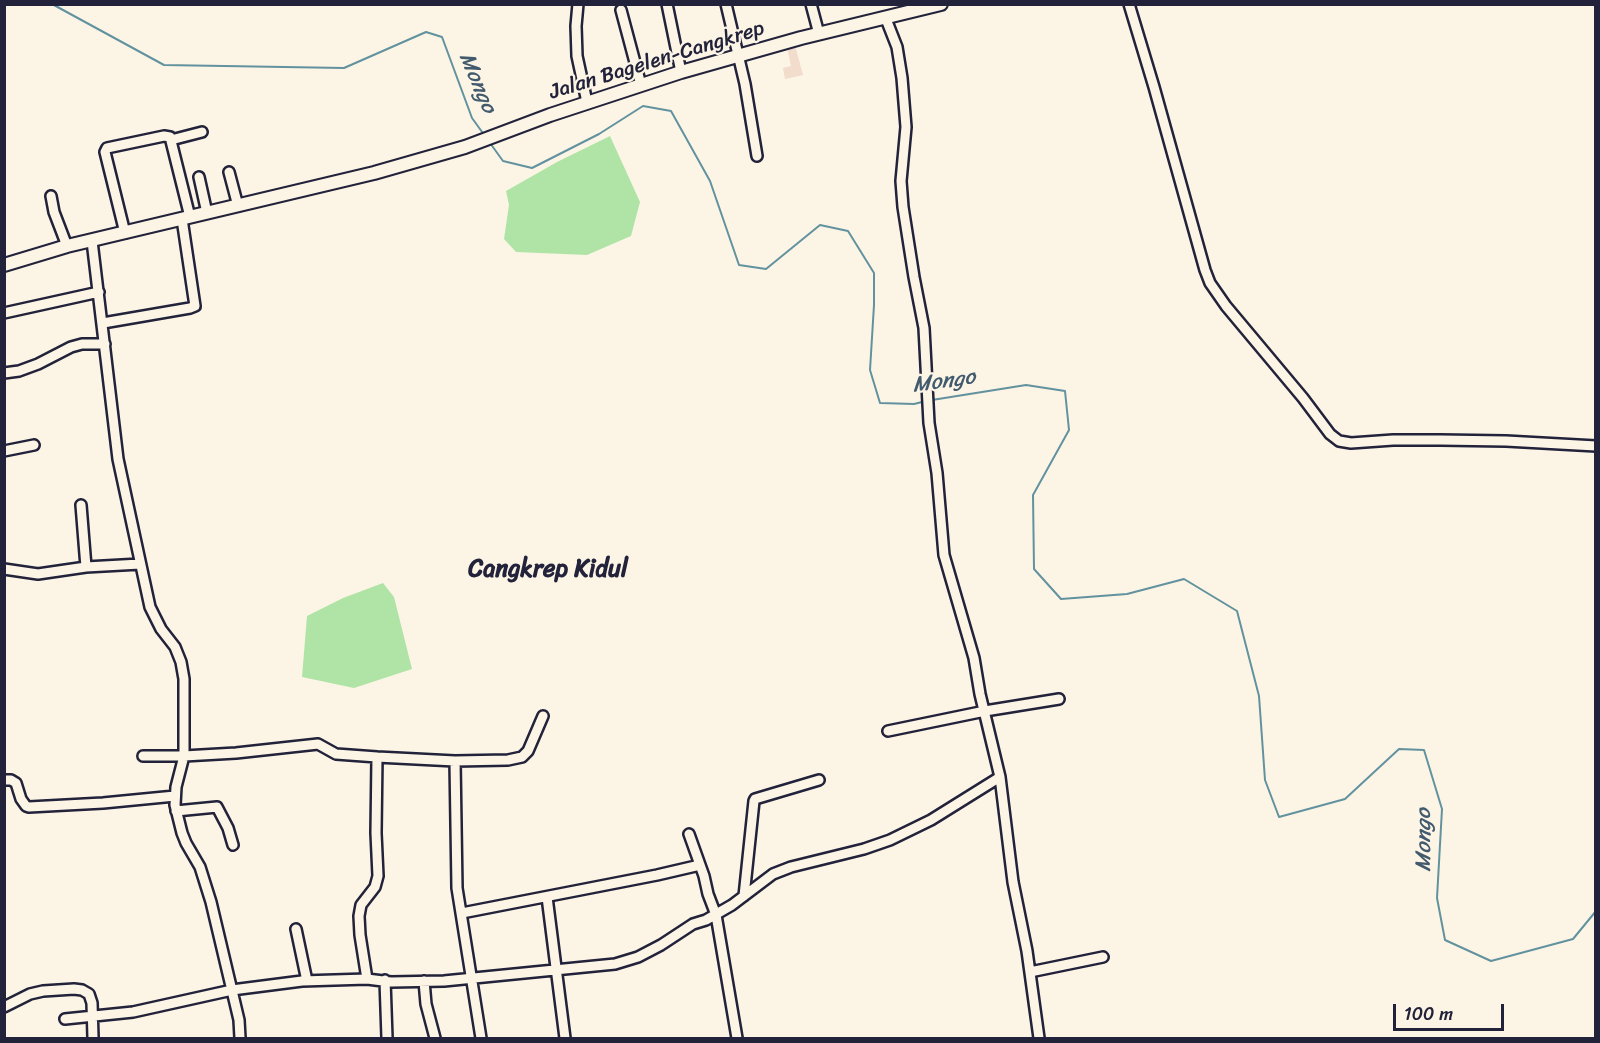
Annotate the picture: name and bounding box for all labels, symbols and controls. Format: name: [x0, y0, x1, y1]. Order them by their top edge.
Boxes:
street label: Jalan Bagelen-Cangkrep: [547, 16, 767, 106]
water label: Mongo: [452, 49, 502, 117]
water label: Mongo: [911, 365, 977, 399]
district label: Cangkrep Kidul: [468, 556, 628, 584]
water label: Mongo: [1411, 808, 1437, 872]
scale bar: [1396, 992, 1507, 1030]
text: 100 m: [1404, 998, 1453, 1030]

